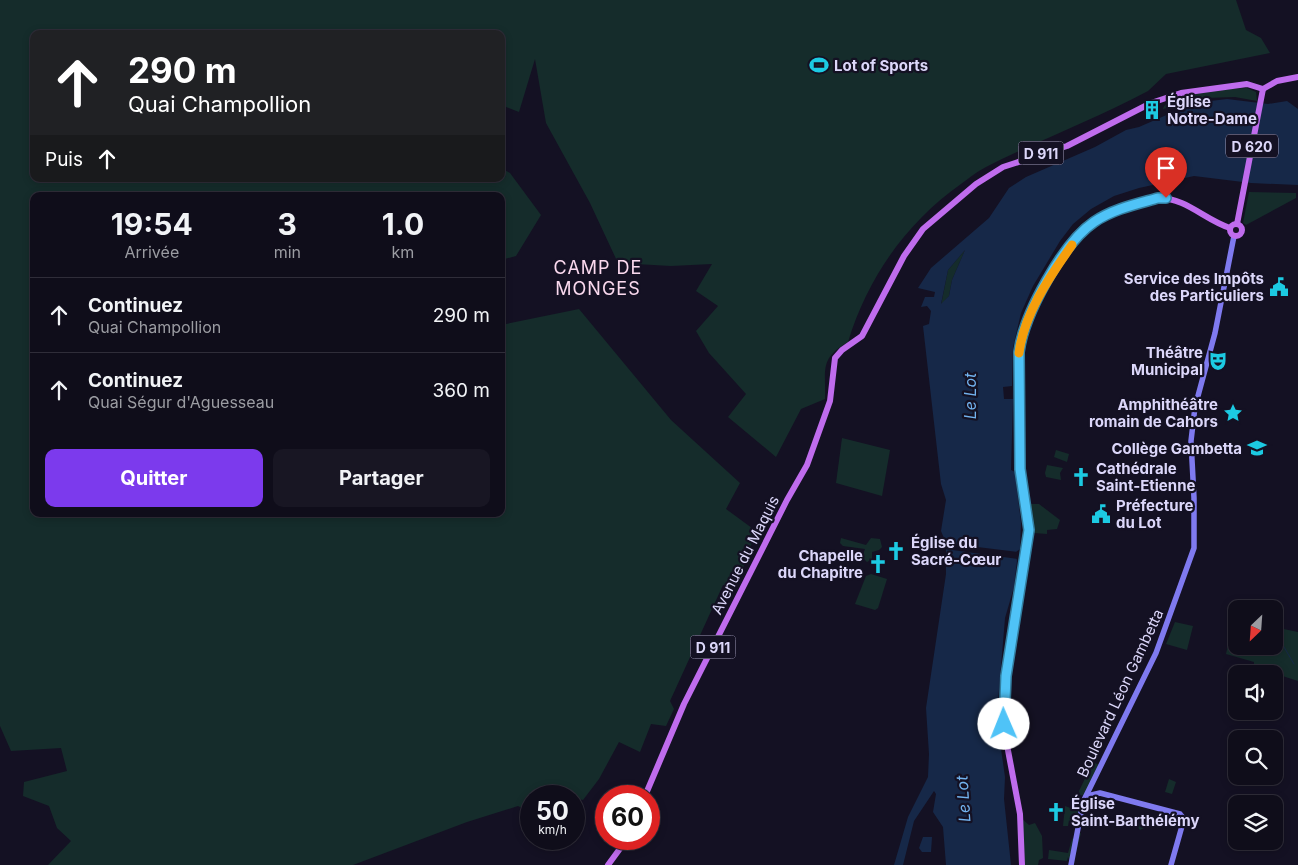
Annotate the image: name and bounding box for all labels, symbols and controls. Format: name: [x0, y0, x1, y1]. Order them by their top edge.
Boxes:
text: 290 m: [128, 49, 237, 91]
icon: ahead: [45, 50, 110, 115]
sports icon: Lot of Sports: [808, 54, 830, 76]
place label: Lot of Sports: [834, 56, 928, 75]
text: Quai Champollion: [128, 91, 311, 117]
place label: Église Notre-Dame: [1167, 92, 1257, 128]
building icon: Église Notre-Dame: [1141, 99, 1163, 121]
road number: D 620: [1226, 134, 1278, 158]
road number: D 911: [1018, 142, 1064, 164]
icon: ahead: [93, 145, 121, 173]
pin: [1145, 147, 1187, 198]
text: Puis: [45, 148, 83, 171]
icon: arrive: [1152, 154, 1180, 182]
text: 19:54: [111, 206, 193, 242]
text: 3: [278, 206, 297, 242]
text: 1.0: [382, 206, 424, 242]
text: Arrivée: [124, 242, 179, 262]
text: min: [274, 242, 301, 262]
text: km: [392, 242, 414, 262]
district label: CAMP DE MONGES: [554, 257, 642, 299]
place label: Service des Impôts des Particuliers: [1124, 269, 1264, 305]
public building icon: Service des Impôts des Particuliers: [1268, 276, 1290, 298]
text: Continuez: [88, 294, 183, 317]
icon: ahead: [45, 301, 73, 329]
text: 290 m: [433, 304, 490, 327]
text: Quai Champollion: [88, 317, 221, 337]
place label: Théâtre Municipal: [1131, 343, 1203, 379]
theatre icon: Théâtre Municipal: [1207, 350, 1229, 372]
text: Continuez: [88, 369, 183, 392]
water label: Le Lot: [960, 372, 980, 419]
icon: ahead: [45, 376, 73, 404]
text: 360 m: [433, 379, 490, 402]
text: Quai Ségur d'Aguesseau: [88, 392, 274, 412]
place label: Amphithéâtre romain de Cahors: [1089, 395, 1218, 431]
place icon: Amphithéâtre romain de Cahors: [1222, 402, 1244, 424]
school or university icon: Collège Gambetta: [1246, 437, 1268, 459]
place label: Collège Gambetta: [1111, 439, 1242, 458]
button: Quitter: [45, 449, 263, 507]
button: Partager: [273, 449, 490, 507]
place label: Cathédrale Saint-Etienne: [1096, 459, 1195, 495]
church icon: Cathédrale Saint-Etienne: [1070, 466, 1092, 488]
street label: Avenue du Maquis: [707, 492, 783, 618]
place label: Préfecture du Lot: [1116, 496, 1193, 532]
public building icon: Préfecture du Lot: [1090, 503, 1112, 525]
place label: Église du Sacré-Cœur: [911, 533, 1001, 569]
church icon: Église du Sacré-Cœur: [885, 540, 907, 562]
place label: Chapelle du Chapitre: [778, 546, 863, 582]
church icon: Chapelle du Chapitre: [867, 553, 889, 575]
north arrow: [1228, 600, 1282, 655]
map controls: [1228, 600, 1283, 850]
street label: Boulevard Léon Gambetta: [1073, 606, 1167, 780]
road number: D 911: [690, 636, 736, 659]
button: sound: [1228, 665, 1283, 720]
position arrow: [977, 697, 1029, 749]
button: search: [1228, 730, 1283, 785]
water label: Le Lot: [951, 774, 975, 823]
speed limit sign: 60: [595, 785, 660, 850]
place label: Église Saint-Barthélémy: [1071, 794, 1200, 830]
button: layers: [1228, 795, 1283, 850]
text: 50: [536, 796, 569, 826]
church icon: Église Saint-Barthélémy: [1045, 801, 1067, 823]
text: km/h: [538, 822, 567, 837]

